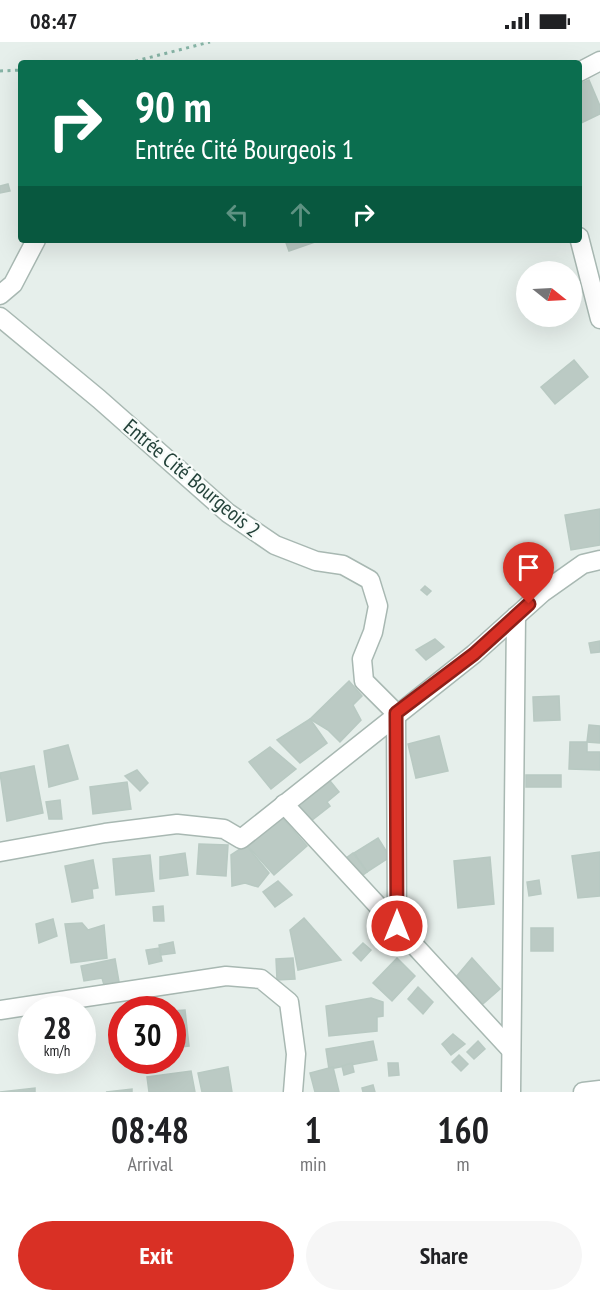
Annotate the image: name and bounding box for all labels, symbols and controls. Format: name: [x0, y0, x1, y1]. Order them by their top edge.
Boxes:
text: 08:47: [30, 7, 78, 35]
text: 90 m: [135, 79, 212, 134]
icon: right: [36, 84, 114, 162]
text: Entrée Cité Bourgeois 1: [135, 132, 354, 166]
icon: left: [221, 198, 254, 231]
icon: ahead: [284, 198, 317, 231]
icon: right: [347, 198, 380, 231]
north arrow: [516, 261, 582, 327]
map controls: [516, 261, 582, 327]
street label: Entrée Cité Bourgeois 2: [118, 413, 266, 543]
pin: [503, 542, 554, 604]
icon: arrive: [512, 551, 545, 584]
position arrow: [365, 894, 429, 958]
speed limit sign: 30: [108, 996, 186, 1074]
text: 28: [43, 1008, 71, 1047]
text: km/h: [44, 1041, 70, 1060]
text: 08:48: [111, 1106, 189, 1153]
text: 1: [304, 1106, 322, 1153]
text: 160: [437, 1106, 489, 1153]
text: Arrival: [127, 1151, 173, 1177]
text: min: [300, 1151, 326, 1177]
text: m: [457, 1151, 470, 1177]
button: Exit: [18, 1221, 294, 1290]
button: Share: [306, 1221, 582, 1290]

